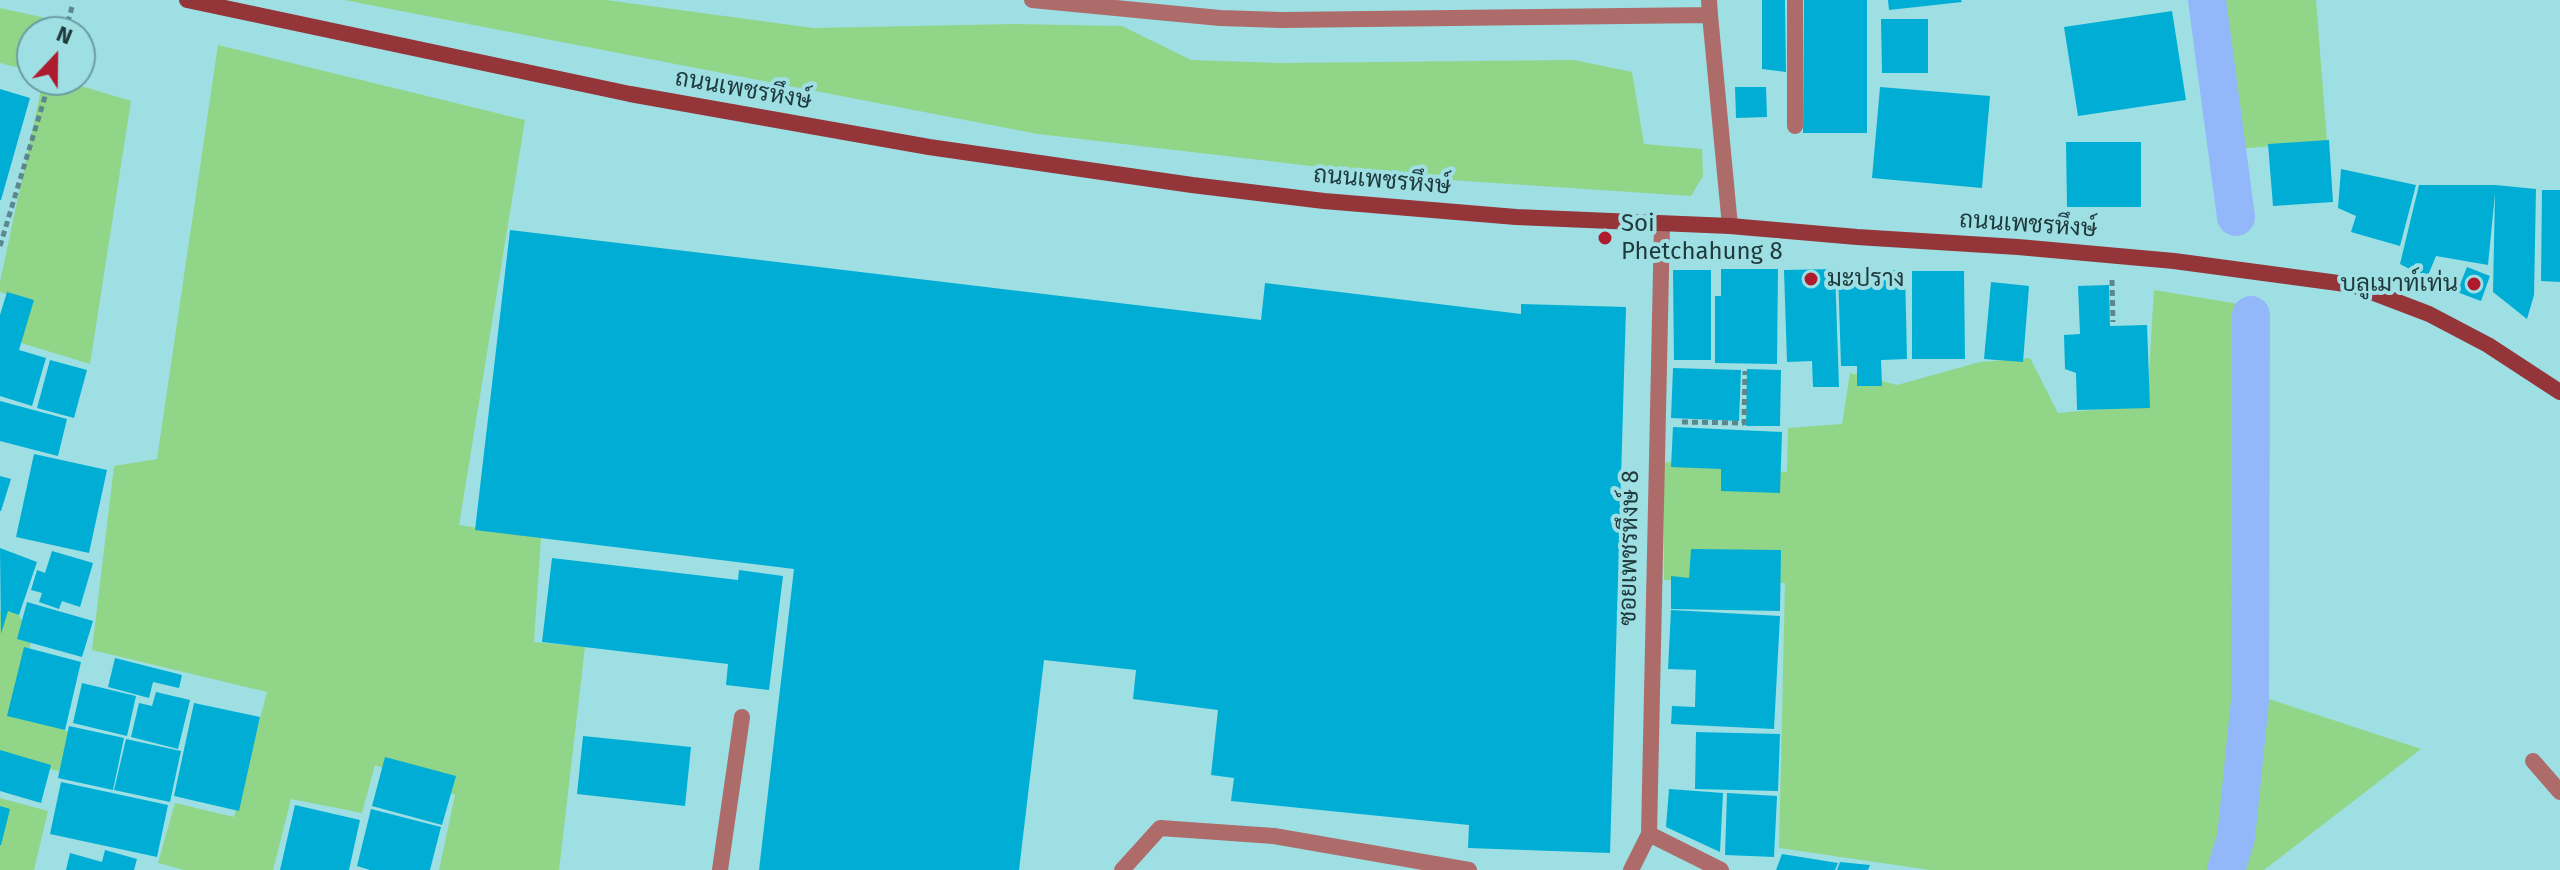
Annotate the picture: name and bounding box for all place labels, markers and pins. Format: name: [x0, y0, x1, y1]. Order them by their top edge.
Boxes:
place label: Soi Phetchahung 8: [1621, 210, 1783, 266]
marker: Soi Phetchahung 8: [1596, 229, 1614, 247]
place label: มะปราง: [1827, 265, 1904, 293]
marker: มะปราง: [1802, 270, 1820, 288]
place label: บลูเมาท์เท่น: [2341, 270, 2458, 298]
marker: บลูเมาท์เท่น: [2465, 275, 2483, 293]

